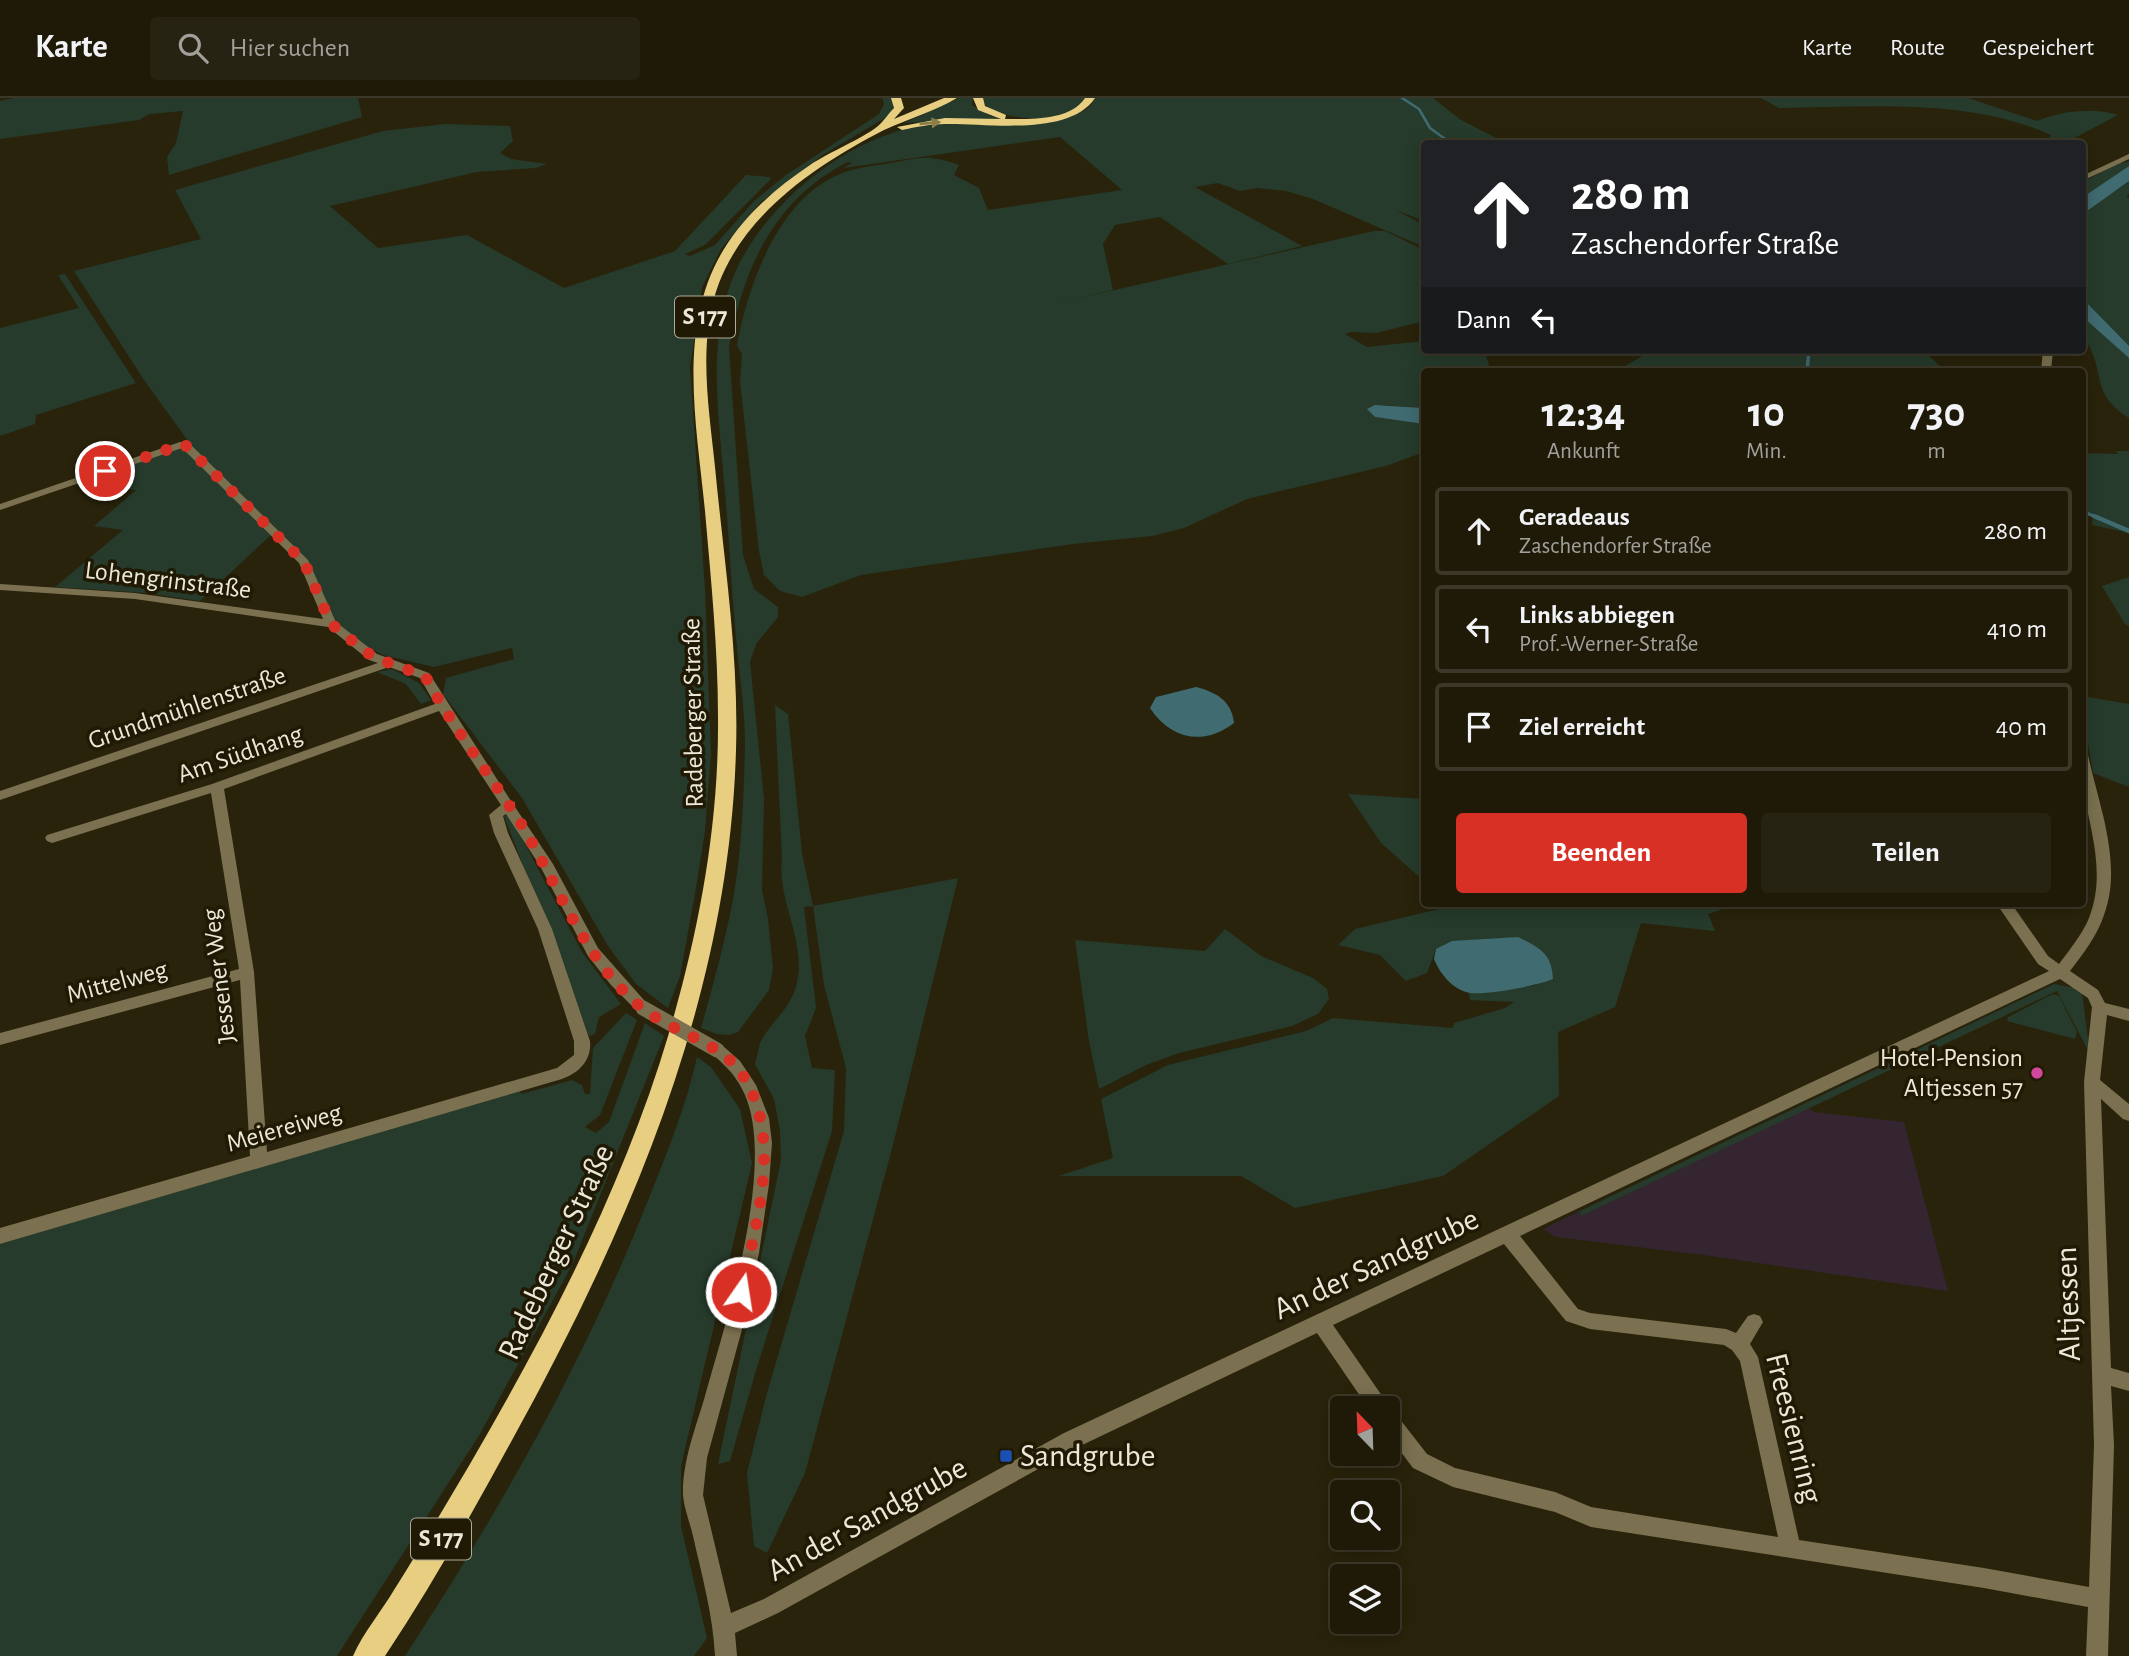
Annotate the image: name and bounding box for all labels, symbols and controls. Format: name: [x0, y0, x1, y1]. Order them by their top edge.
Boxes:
search box: [150, 17, 640, 80]
icon: search: [174, 29, 212, 67]
text: Karte: [35, 31, 108, 64]
text: Hier suchen: [230, 35, 350, 61]
text: Karte: [1802, 36, 1852, 60]
text: Route: [1890, 36, 1945, 60]
text: Gespeichert: [1983, 36, 2094, 60]
one-way arrow: [919, 117, 941, 128]
icon: ahead: [1456, 168, 1547, 259]
text: 280 m: [1571, 170, 1691, 219]
text: Zaschendorfer Straße: [1571, 228, 1839, 260]
road number: S 177: [675, 296, 735, 338]
icon: left: [1525, 301, 1563, 339]
text: Dann: [1456, 307, 1511, 333]
text: 12:34: [1542, 392, 1625, 434]
text: 10: [1748, 392, 1785, 434]
text: 730: [1907, 392, 1965, 434]
text: Ankunft: [1547, 440, 1620, 463]
text: Min.: [1746, 440, 1787, 463]
text: m: [1927, 440, 1946, 463]
pin: [75, 441, 135, 501]
icon: arrive: [86, 452, 124, 490]
text: Geradeaus: [1519, 504, 1630, 530]
icon: ahead: [1460, 512, 1498, 550]
text: 280 m: [1984, 518, 2047, 544]
text: Zaschendorfer Straße: [1519, 535, 1712, 558]
street label: Lohengrinstraße: [83, 557, 253, 603]
text: Links abbiegen: [1519, 602, 1675, 628]
icon: left: [1460, 610, 1498, 648]
text: 410 m: [1987, 616, 2047, 642]
street label: Radeberger Straße: [678, 618, 708, 808]
text: Prof.-Werner-Straße: [1519, 633, 1698, 656]
street label: Grundmühlenstraße: [85, 662, 289, 754]
icon: arrive: [1460, 708, 1498, 746]
text: Ziel erreicht: [1519, 714, 1645, 740]
text: 40 m: [1996, 714, 2047, 740]
street label: Am Südhang: [174, 720, 306, 787]
button: Beenden: [1456, 813, 1747, 893]
button: Teilen: [1761, 813, 2051, 893]
street label: Jessener Weg: [198, 907, 240, 1045]
street label: Mittelweg: [64, 956, 170, 1008]
place label: Hotel-Pension Altjessen 57: [1880, 1045, 2023, 1101]
marker: Hotel-Pension Altjessen 57: [2029, 1065, 2045, 1081]
street label: Meiereiweg: [223, 1099, 345, 1157]
street label: Radeberger Straße: [492, 1140, 620, 1364]
street label: An der Sandgrube: [1268, 1203, 1484, 1325]
street label: Altjessen: [2050, 1246, 2086, 1362]
position arrow: [704, 1255, 778, 1329]
street label: Freesienring: [1760, 1350, 1828, 1507]
north arrow: [1330, 1396, 1400, 1466]
map controls: [1330, 1396, 1400, 1634]
place label: Sandgrube: [1020, 1440, 1155, 1472]
marker: Sandgrube: [998, 1448, 1014, 1464]
street label: An der Sandgrube: [762, 1451, 972, 1587]
button: search: [1330, 1480, 1400, 1550]
road number: S 177: [411, 1518, 471, 1560]
button: layers: [1330, 1564, 1400, 1634]

